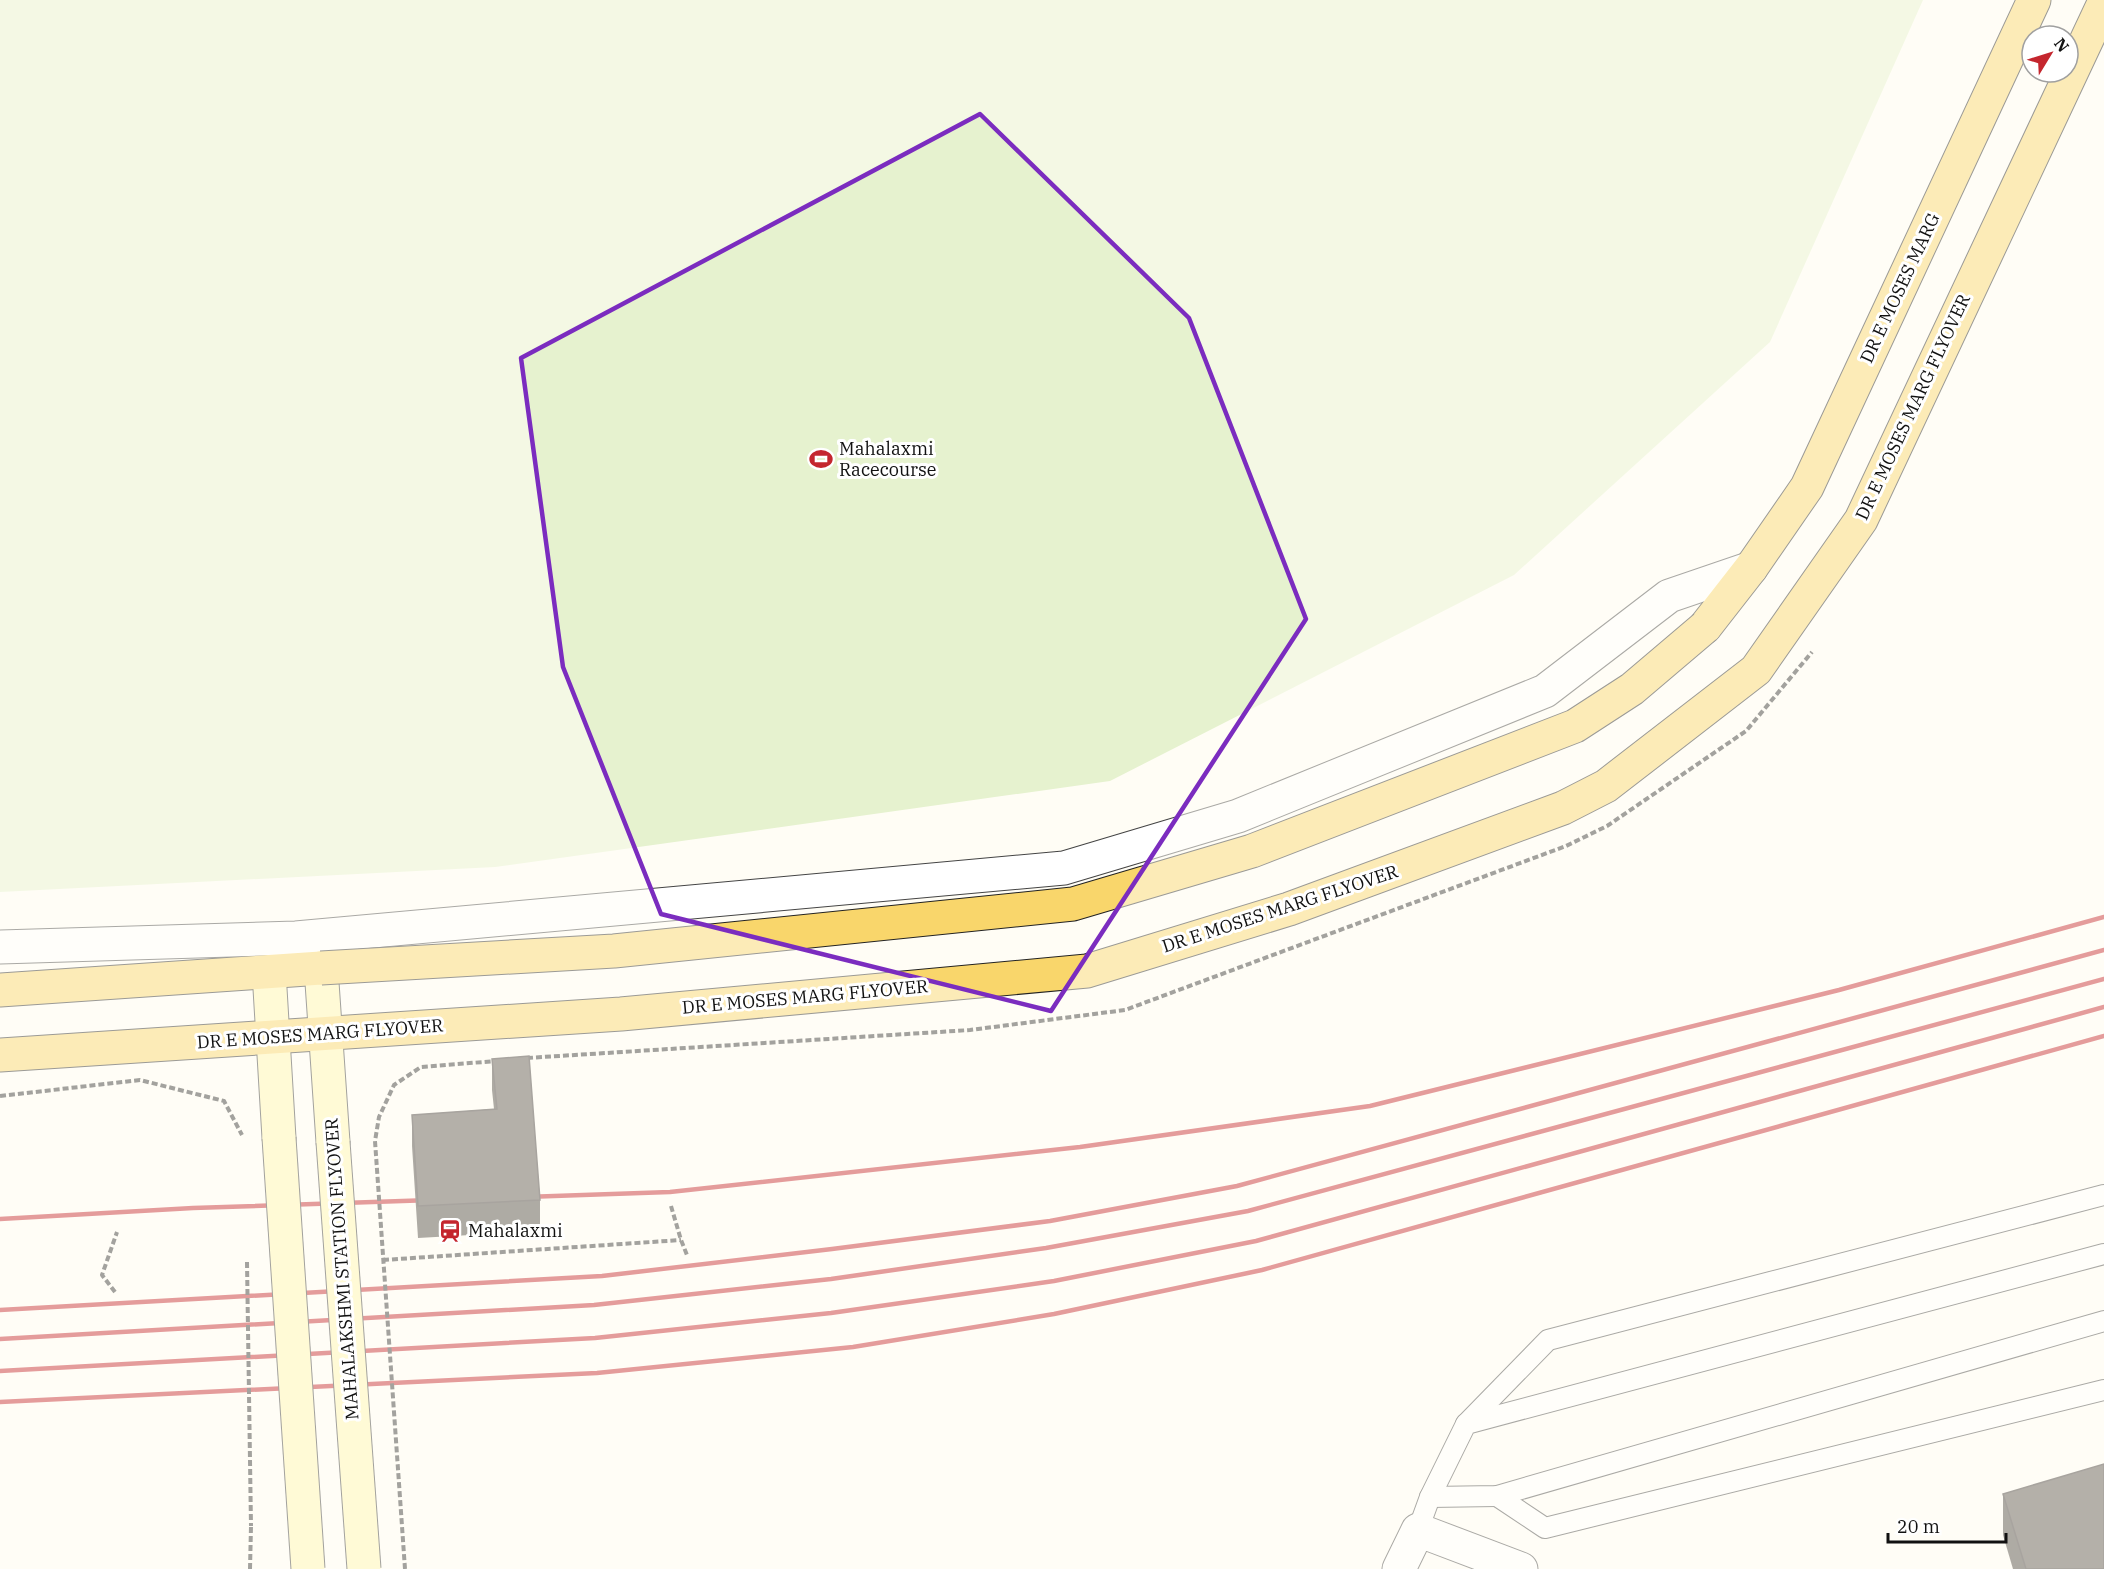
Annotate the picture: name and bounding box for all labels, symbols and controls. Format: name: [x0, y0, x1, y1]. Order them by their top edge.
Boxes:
north arrow: [2020, 24, 2080, 84]
text: N: [2050, 34, 2074, 56]
street label: DR E MOSES MARG: [1855, 209, 1944, 367]
street label: DR E MOSES MARG FLYOVER: [1850, 290, 1975, 524]
place label: Mahalaxmi Racecourse: [839, 437, 937, 481]
sports icon: Mahalaxmi Racecourse: [808, 446, 834, 472]
street label: DR E MOSES MARG FLYOVER: [1159, 859, 1401, 958]
street label: DR E MOSES MARG FLYOVER: [681, 974, 929, 1019]
street label: DR E MOSES MARG FLYOVER: [196, 1013, 444, 1054]
street label: MAHALAKSHMI STATION FLYOVER: [319, 1117, 364, 1421]
station icon: Mahalaxmi: [437, 1218, 463, 1244]
place label: Mahalaxmi: [468, 1219, 563, 1242]
scale bar: [1888, 1506, 2006, 1544]
text: 20 m: [1897, 1515, 1940, 1538]

